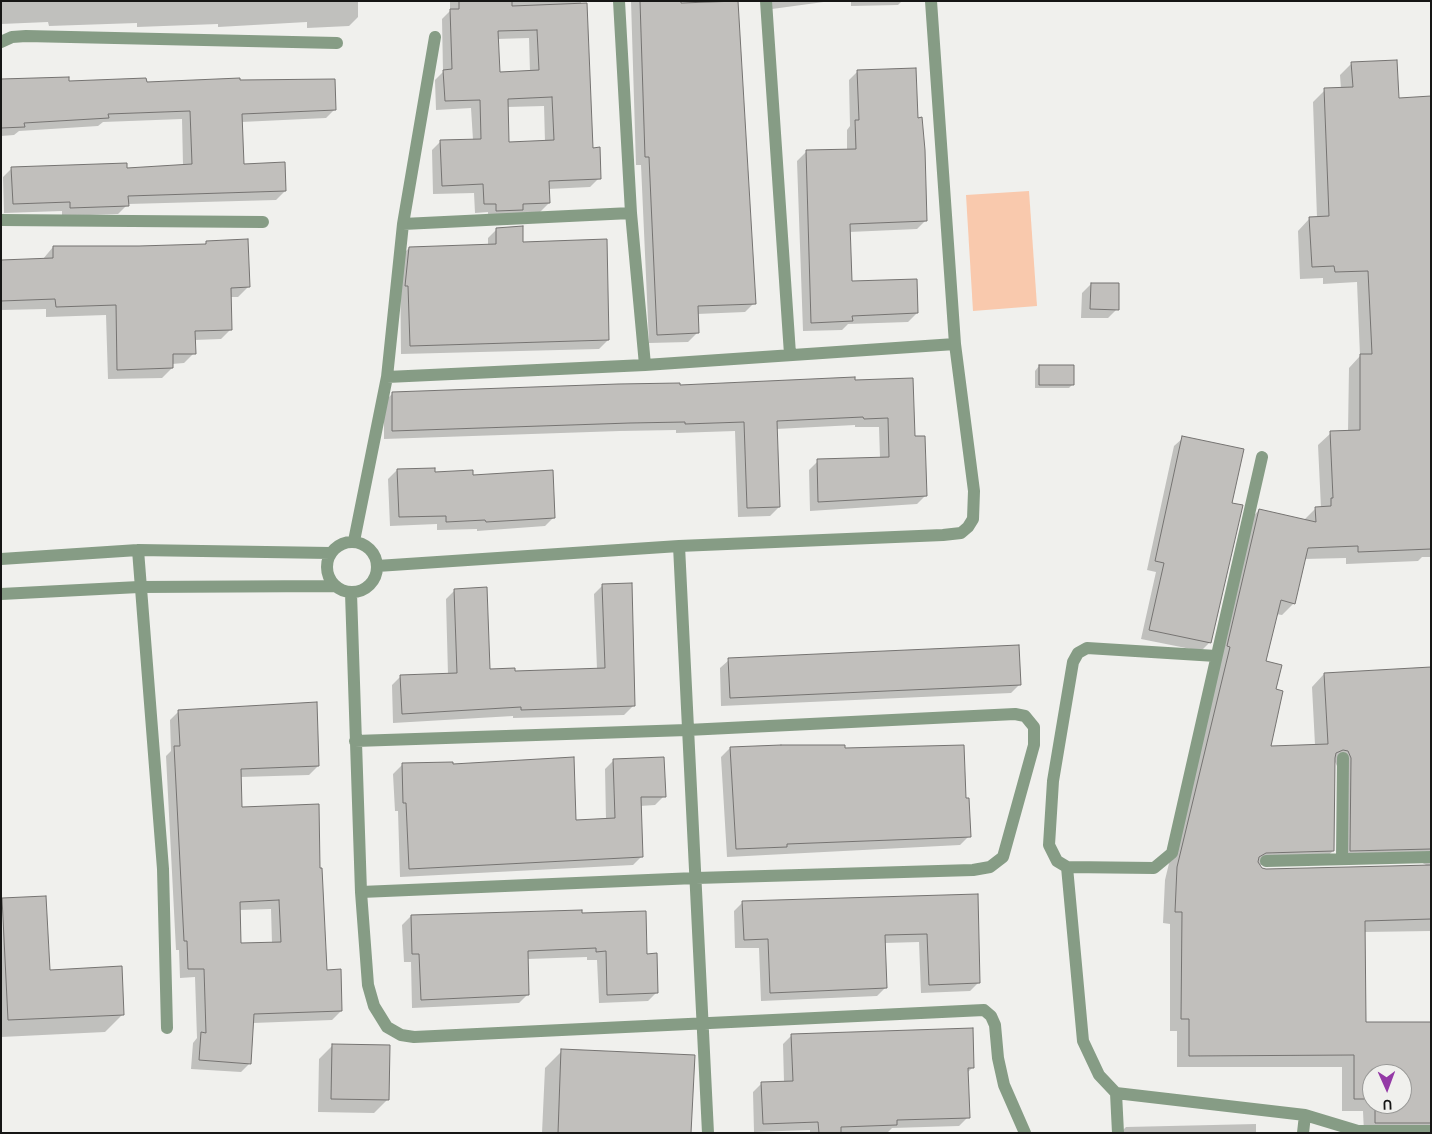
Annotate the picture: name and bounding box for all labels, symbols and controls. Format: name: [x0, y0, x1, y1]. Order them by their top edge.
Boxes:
north arrow: [1362, 1064, 1412, 1114]
text: U: [1382, 1095, 1393, 1112]

